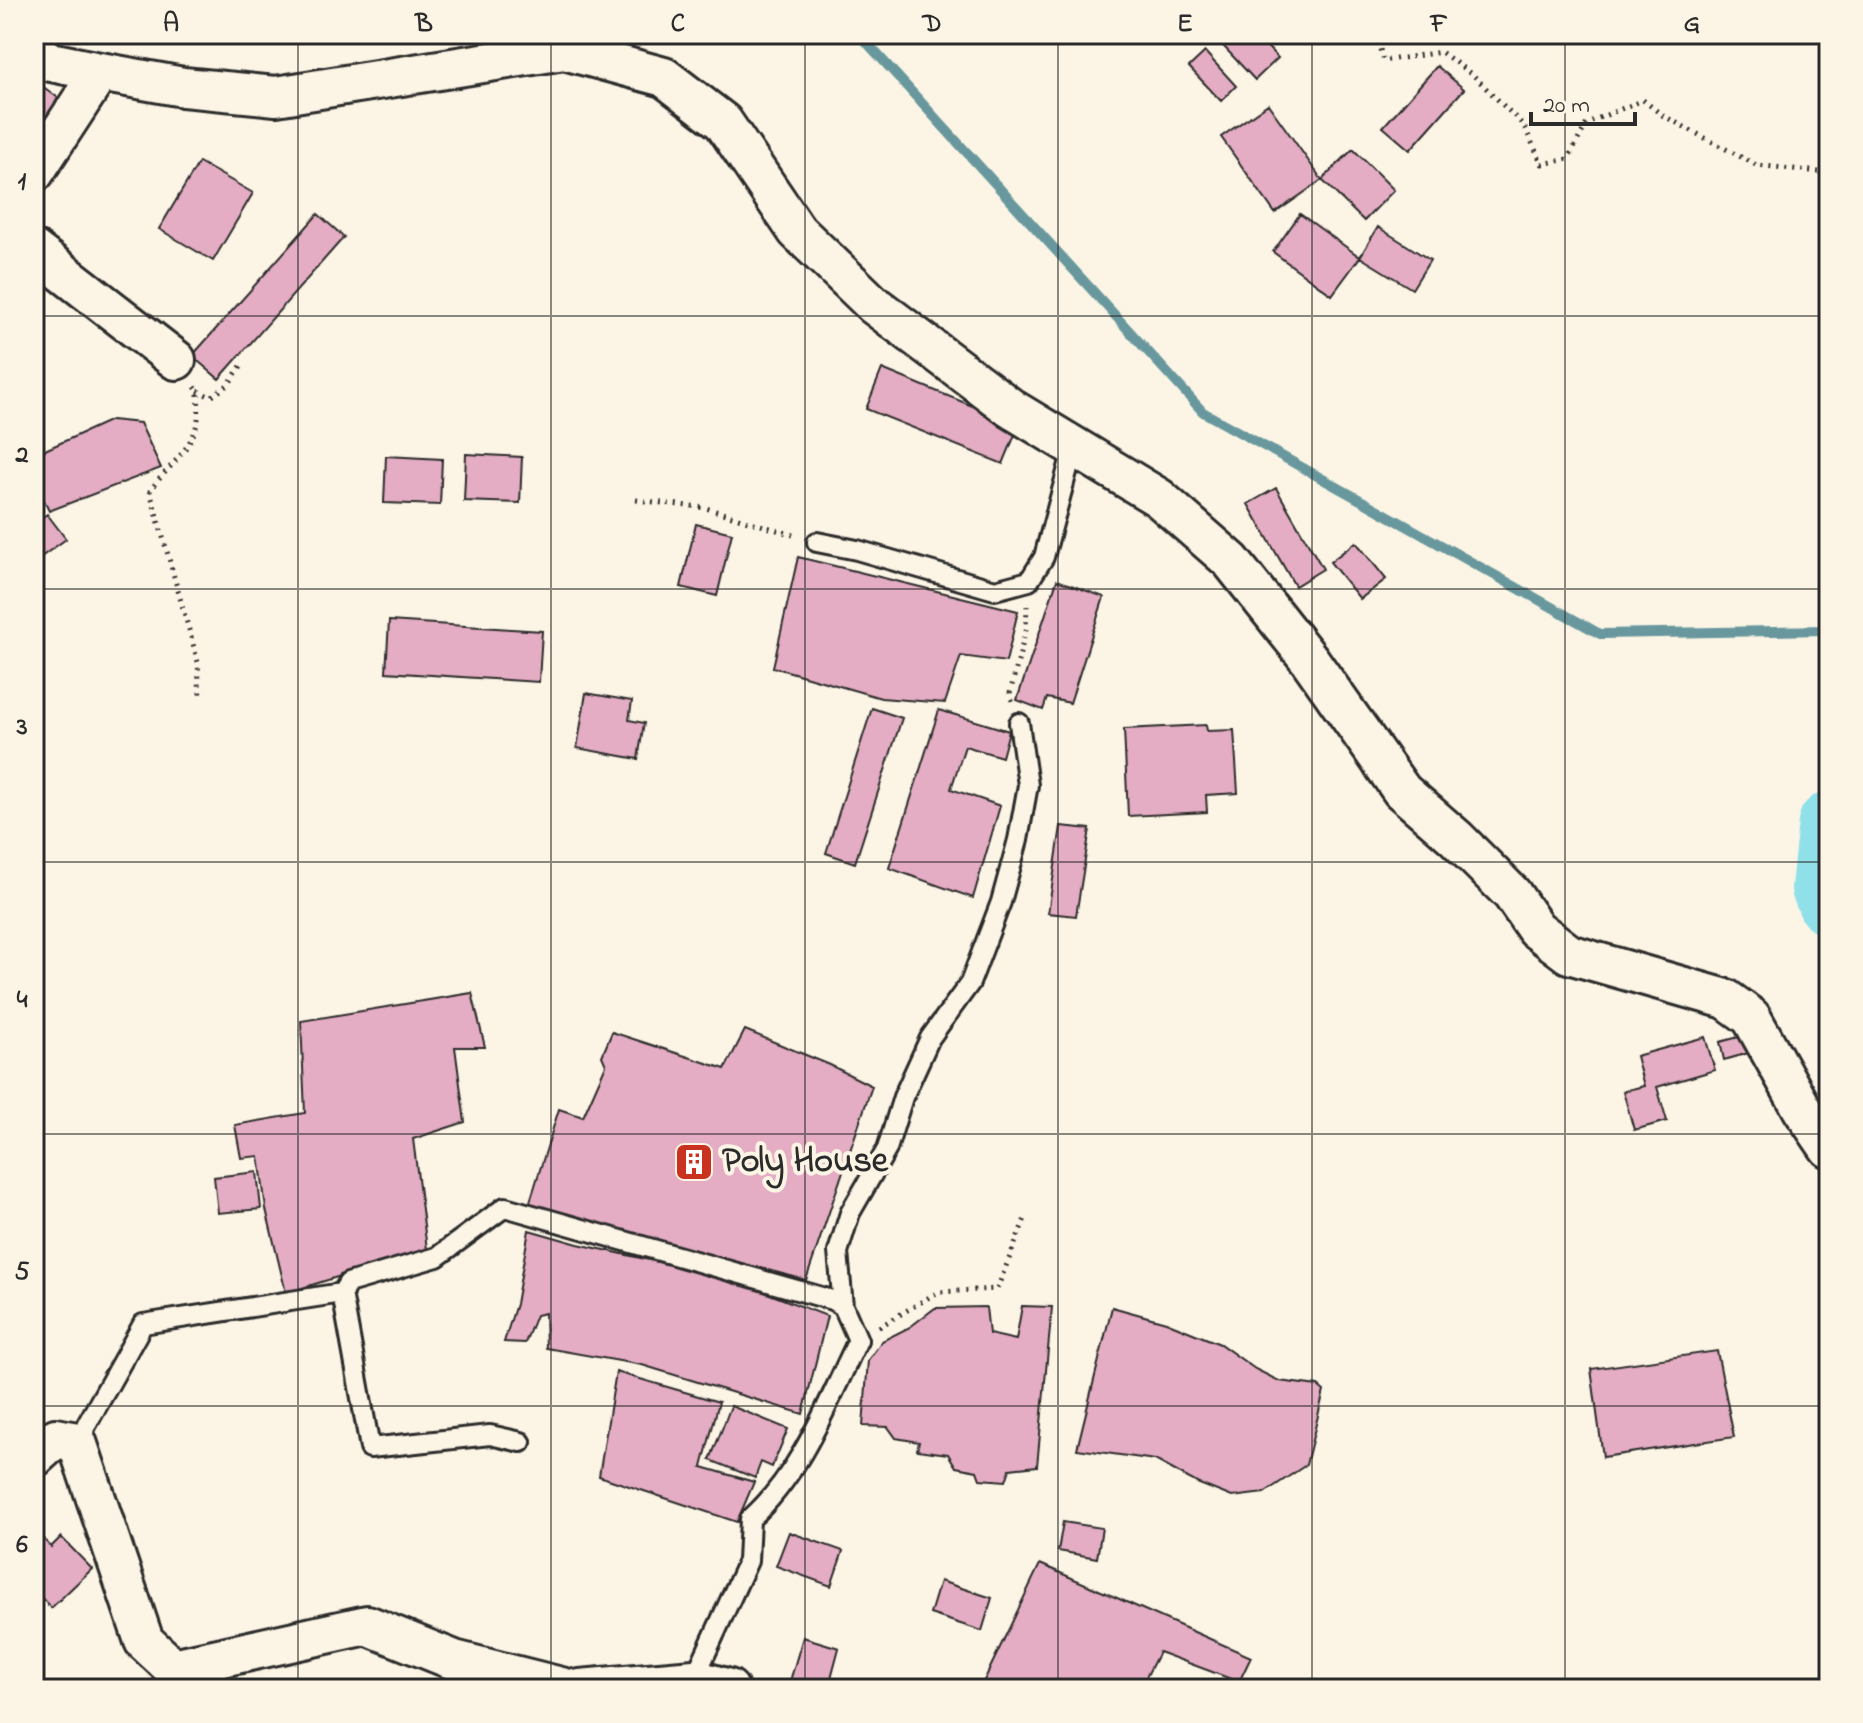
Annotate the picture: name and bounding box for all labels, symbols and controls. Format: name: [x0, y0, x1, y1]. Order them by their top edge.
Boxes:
text: A: [163, 6, 179, 44]
text: B: [414, 6, 433, 44]
text: C: [671, 6, 685, 44]
text: D: [921, 6, 942, 44]
text: E: [1177, 6, 1193, 44]
text: F: [1429, 6, 1448, 44]
text: G: [1684, 6, 1700, 44]
scale bar: [1531, 76, 1635, 126]
text: 20 m: [1543, 89, 1590, 124]
text: 1: [18, 164, 27, 202]
text: 2: [15, 437, 29, 475]
text: 3: [16, 709, 28, 747]
text: 4: [17, 982, 28, 1020]
place label: Poly House: [722, 1136, 889, 1189]
building icon: Poly House: [673, 1141, 715, 1183]
text: 5: [15, 1254, 30, 1292]
text: 6: [16, 1527, 28, 1565]

